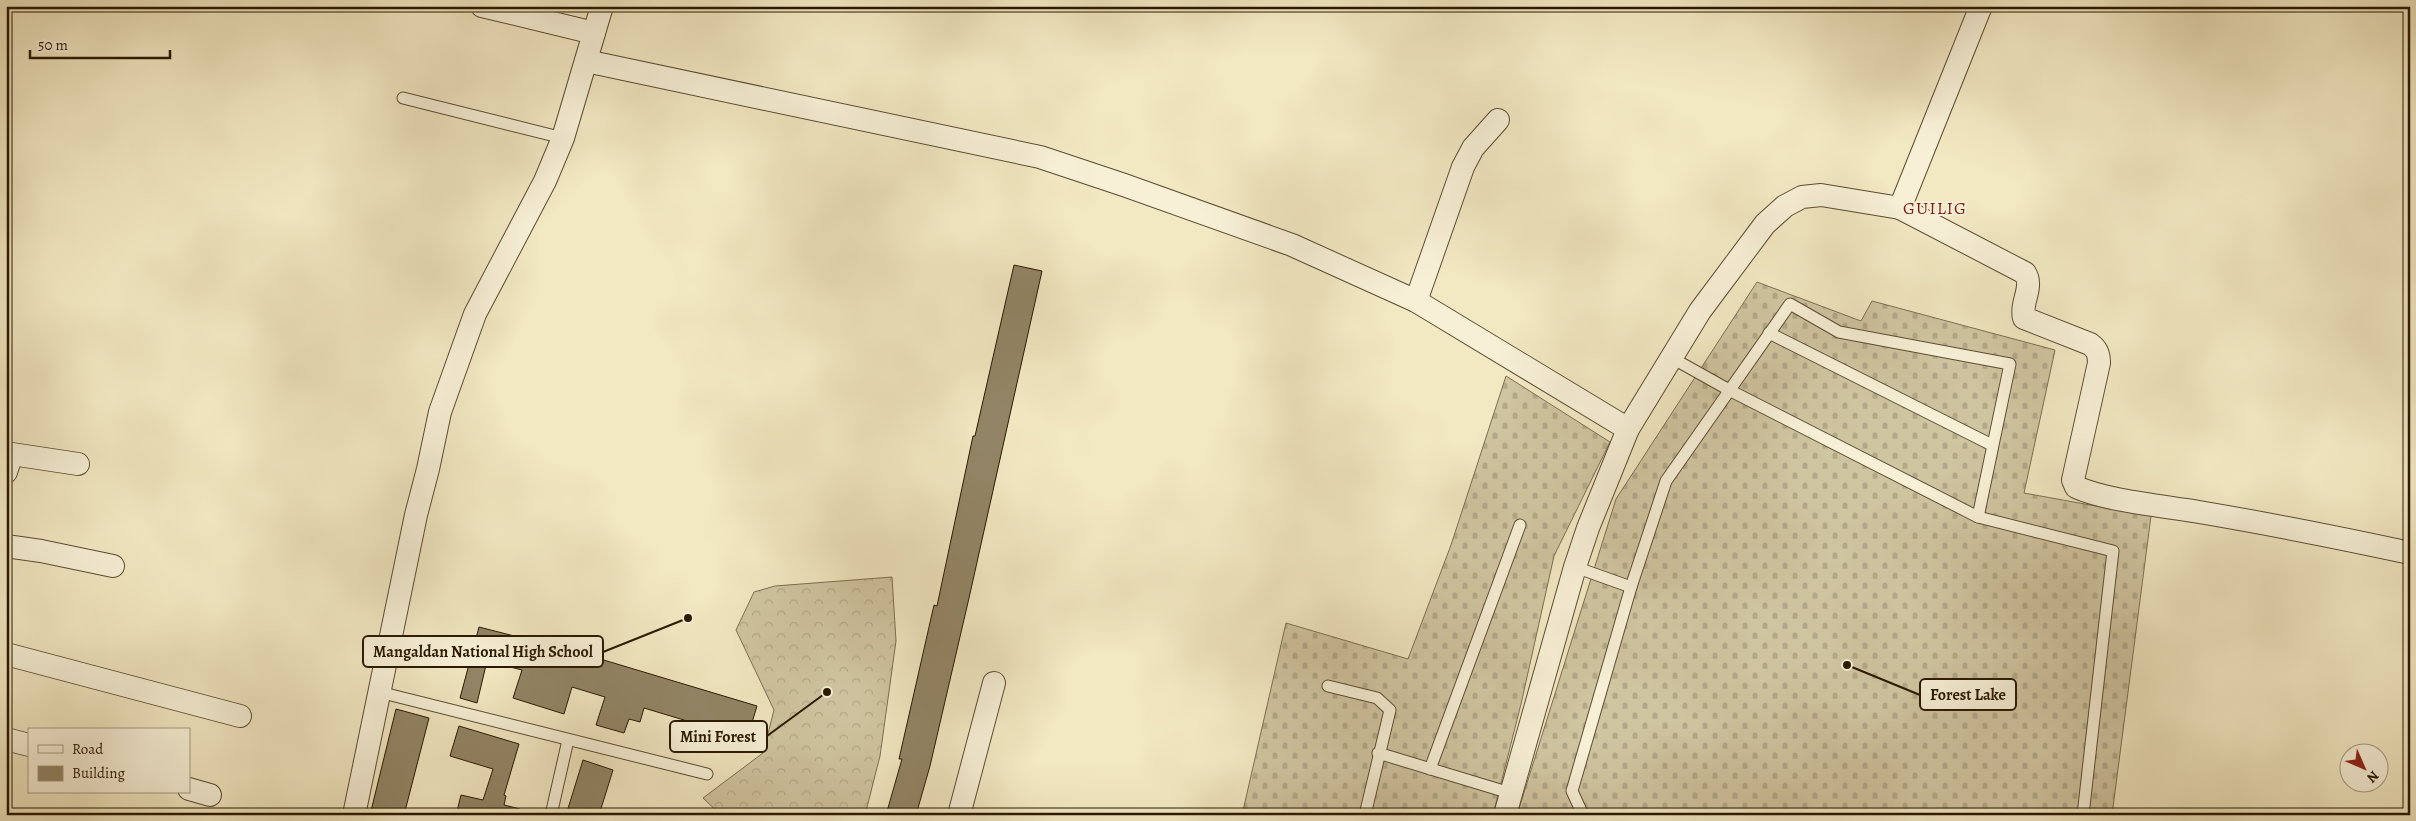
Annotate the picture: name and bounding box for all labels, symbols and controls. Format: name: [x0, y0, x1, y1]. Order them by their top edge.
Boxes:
scale bar: [30, 28, 170, 60]
text: 50 m: [38, 35, 68, 55]
district label: GUILIG: [1903, 196, 1967, 220]
callout: Mangaldan National High School: [363, 636, 603, 667]
text: Mangaldan National High School: [373, 641, 594, 663]
callout: Forest Lake: [1920, 679, 2016, 710]
text: Forest Lake: [1930, 684, 2006, 706]
callout: Mini Forest: [670, 721, 767, 752]
text: Mini Forest: [680, 726, 757, 748]
legend: [28, 728, 190, 794]
text: Road: [72, 739, 104, 759]
north arrow: [2338, 744, 2388, 794]
text: Building: [72, 763, 125, 783]
text: N: [2363, 767, 2383, 787]

